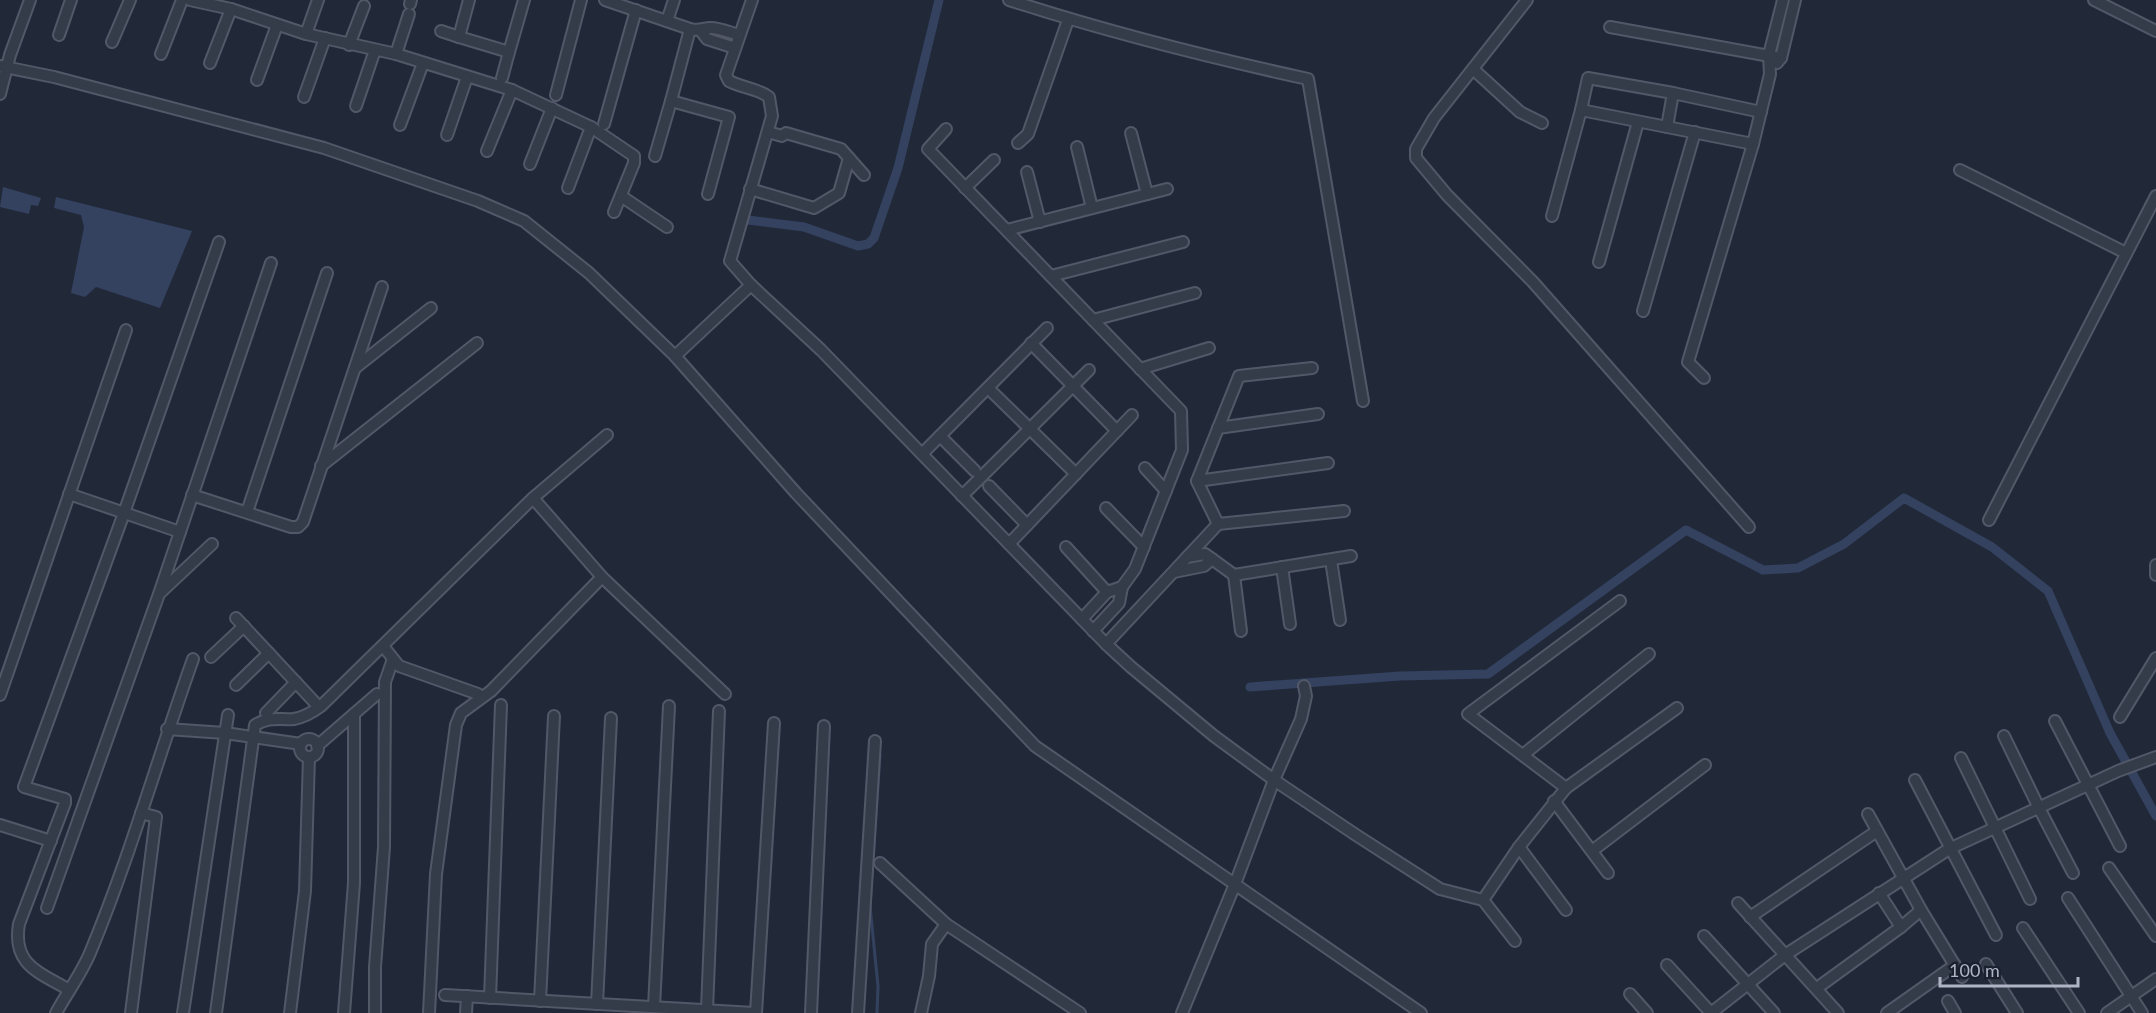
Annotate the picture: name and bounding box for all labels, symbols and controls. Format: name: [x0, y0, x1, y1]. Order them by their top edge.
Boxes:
scale bar: [1940, 950, 2078, 988]
text: 100 m: [1949, 959, 2000, 981]

